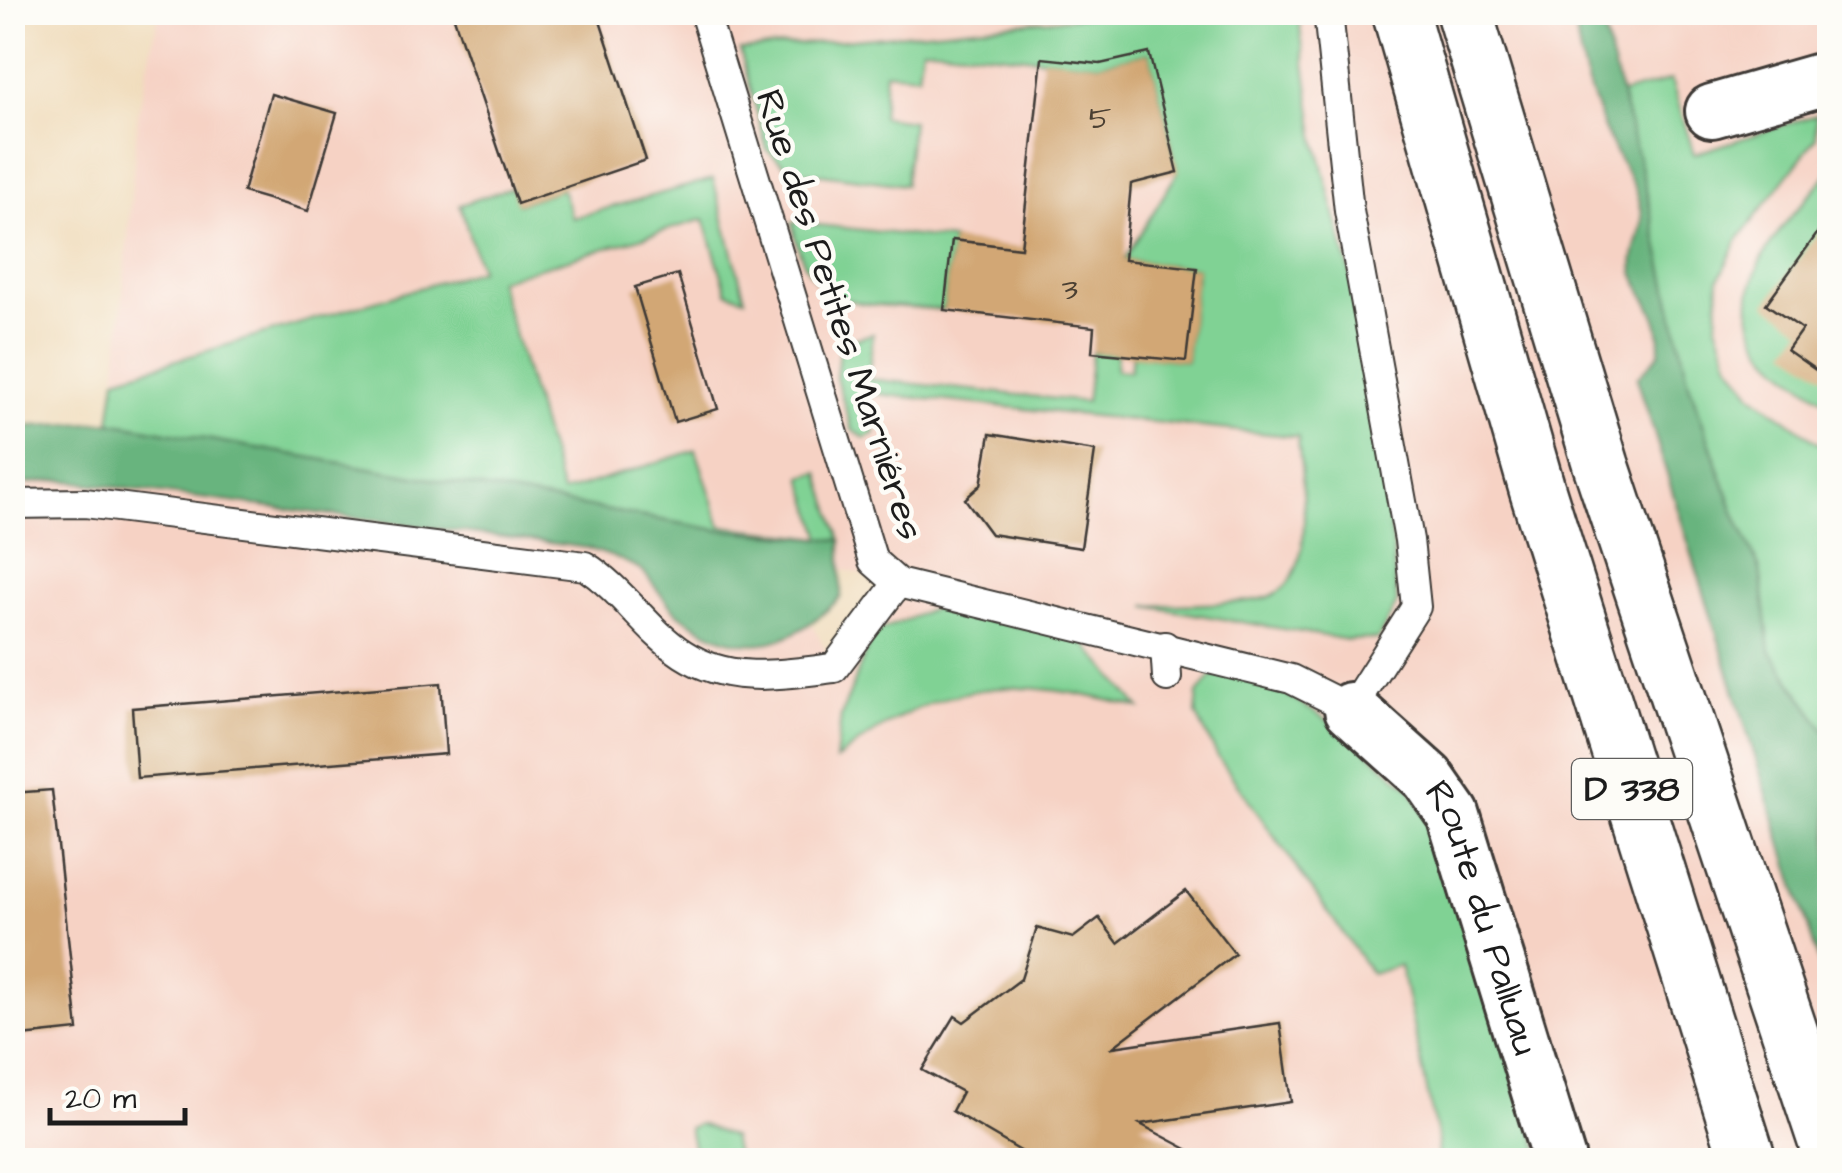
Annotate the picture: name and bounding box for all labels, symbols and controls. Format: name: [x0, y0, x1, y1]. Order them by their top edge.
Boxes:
street label: Rue des Petites Marniéres: [742, 83, 936, 547]
house number: 5: [1089, 96, 1112, 141]
house number: 3: [1062, 267, 1078, 312]
road number: D 338: [1572, 759, 1692, 819]
street label: Route du Palluau: [1411, 770, 1551, 1062]
scale bar: [50, 1063, 185, 1125]
text: 20 m: [65, 1078, 137, 1120]

